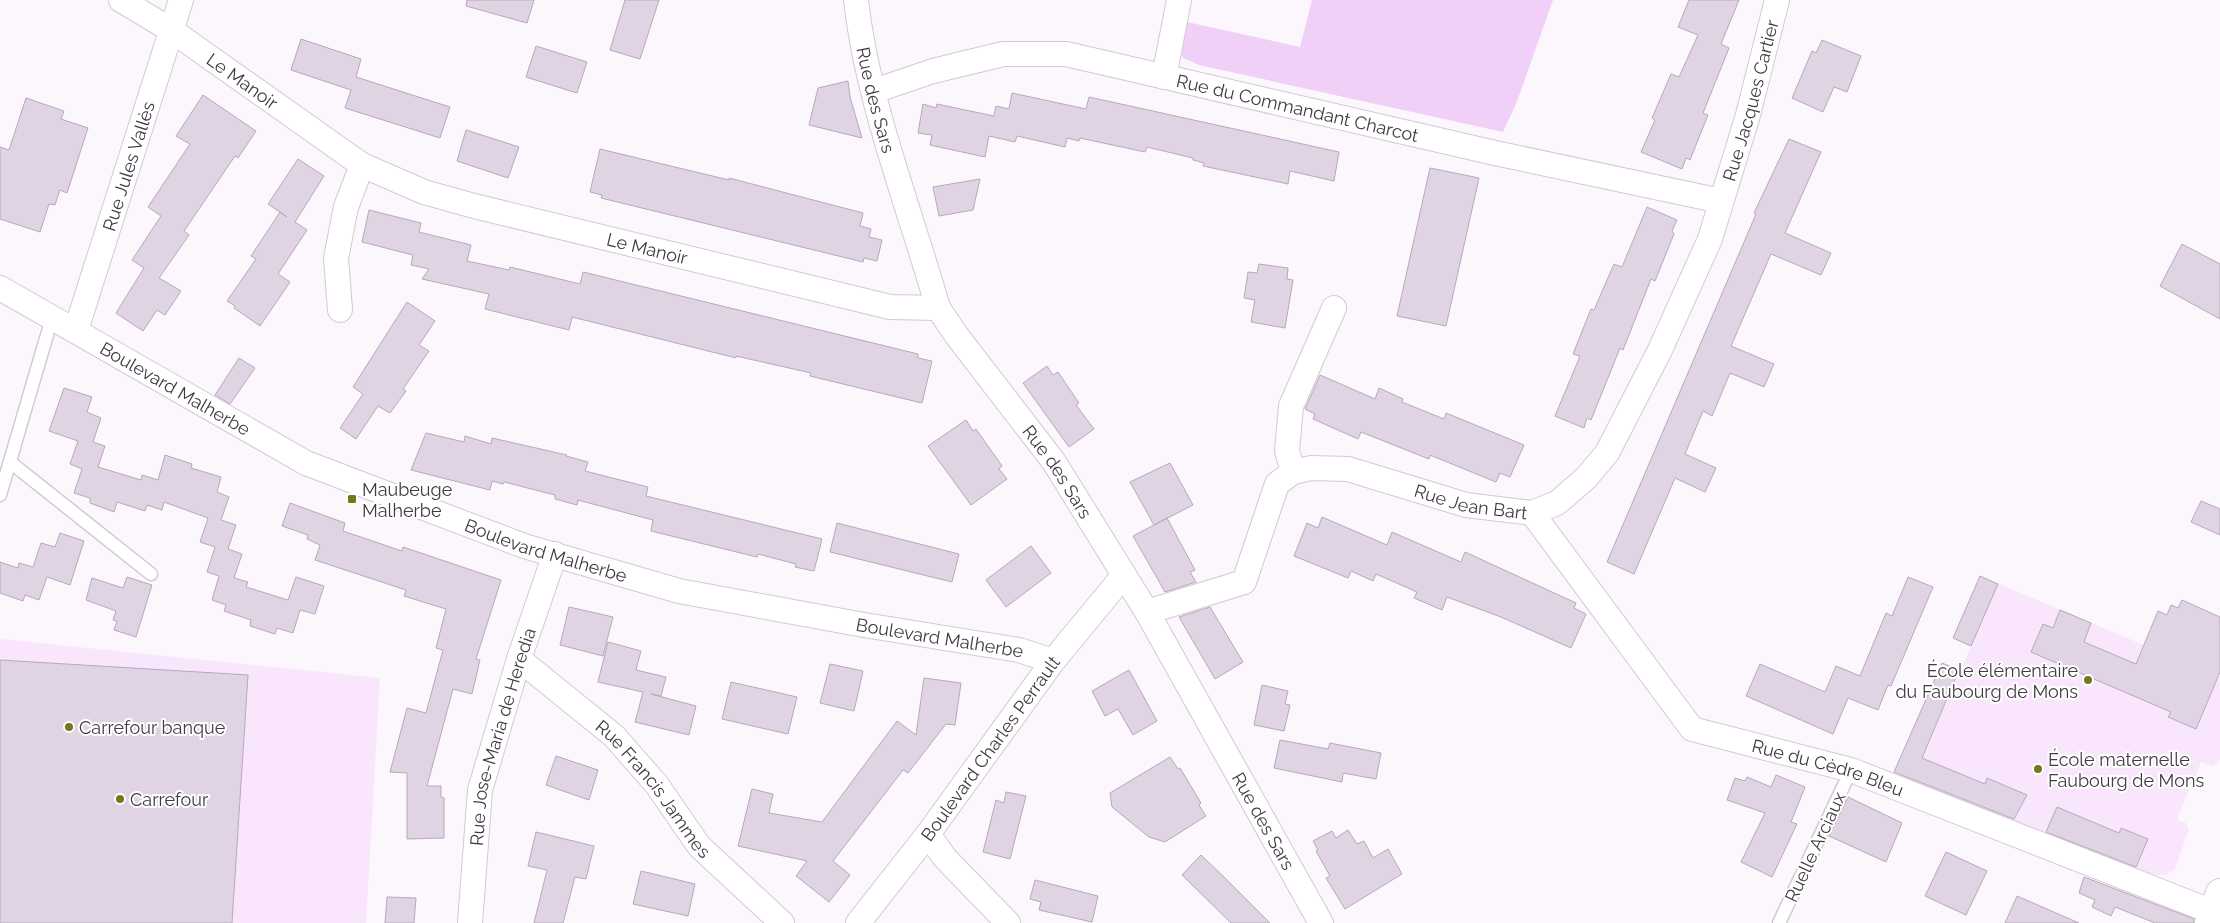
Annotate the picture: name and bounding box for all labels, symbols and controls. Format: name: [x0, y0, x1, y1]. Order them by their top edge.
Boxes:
street label: Rue Jacques Cartier: [1718, 17, 1782, 184]
street label: Rue des Sars: [853, 45, 900, 156]
street label: Le Manoir: [203, 48, 283, 113]
street label: Rue du Commandant Charcot: [1175, 69, 1421, 146]
street label: Rue Jules Vallès: [98, 98, 159, 233]
street label: Le Manoir: [605, 228, 690, 268]
street label: Boulevard Malherbe: [97, 337, 254, 440]
street label: Rue des Sars: [1019, 421, 1097, 522]
place label: Maubeuge Malherbe: [362, 479, 453, 521]
street label: Rue Jean Bart: [1412, 479, 1529, 523]
marker: Maubeuge Malherbe: [346, 493, 358, 505]
street label: Boulevard Malherbe: [462, 514, 630, 586]
street label: Boulevard Malherbe: [854, 613, 1025, 661]
street label: Rue Jose-Maria de Heredia: [465, 625, 539, 846]
street label: Boulevard Charles Perrault: [916, 651, 1064, 845]
place label: École élémentaire du Faubourg de Mons: [1895, 659, 2078, 702]
marker: École élémentaire du Faubourg de Mons: [2082, 674, 2094, 686]
street label: Rue Francis Jammes: [592, 715, 715, 862]
place label: Carrefour banque: [79, 717, 226, 738]
marker: Carrefour banque: [63, 721, 75, 733]
street label: Rue du Cèdre Bleu: [1750, 734, 1907, 800]
place label: École maternelle Faubourg de Mons: [2048, 748, 2204, 791]
marker: École maternelle Faubourg de Mons: [2032, 763, 2044, 775]
street label: Rue des Sars: [1228, 769, 1300, 874]
place label: Carrefour: [130, 789, 209, 810]
street label: Ruelle Arciaux: [1780, 789, 1850, 905]
marker: Carrefour: [114, 793, 126, 805]

